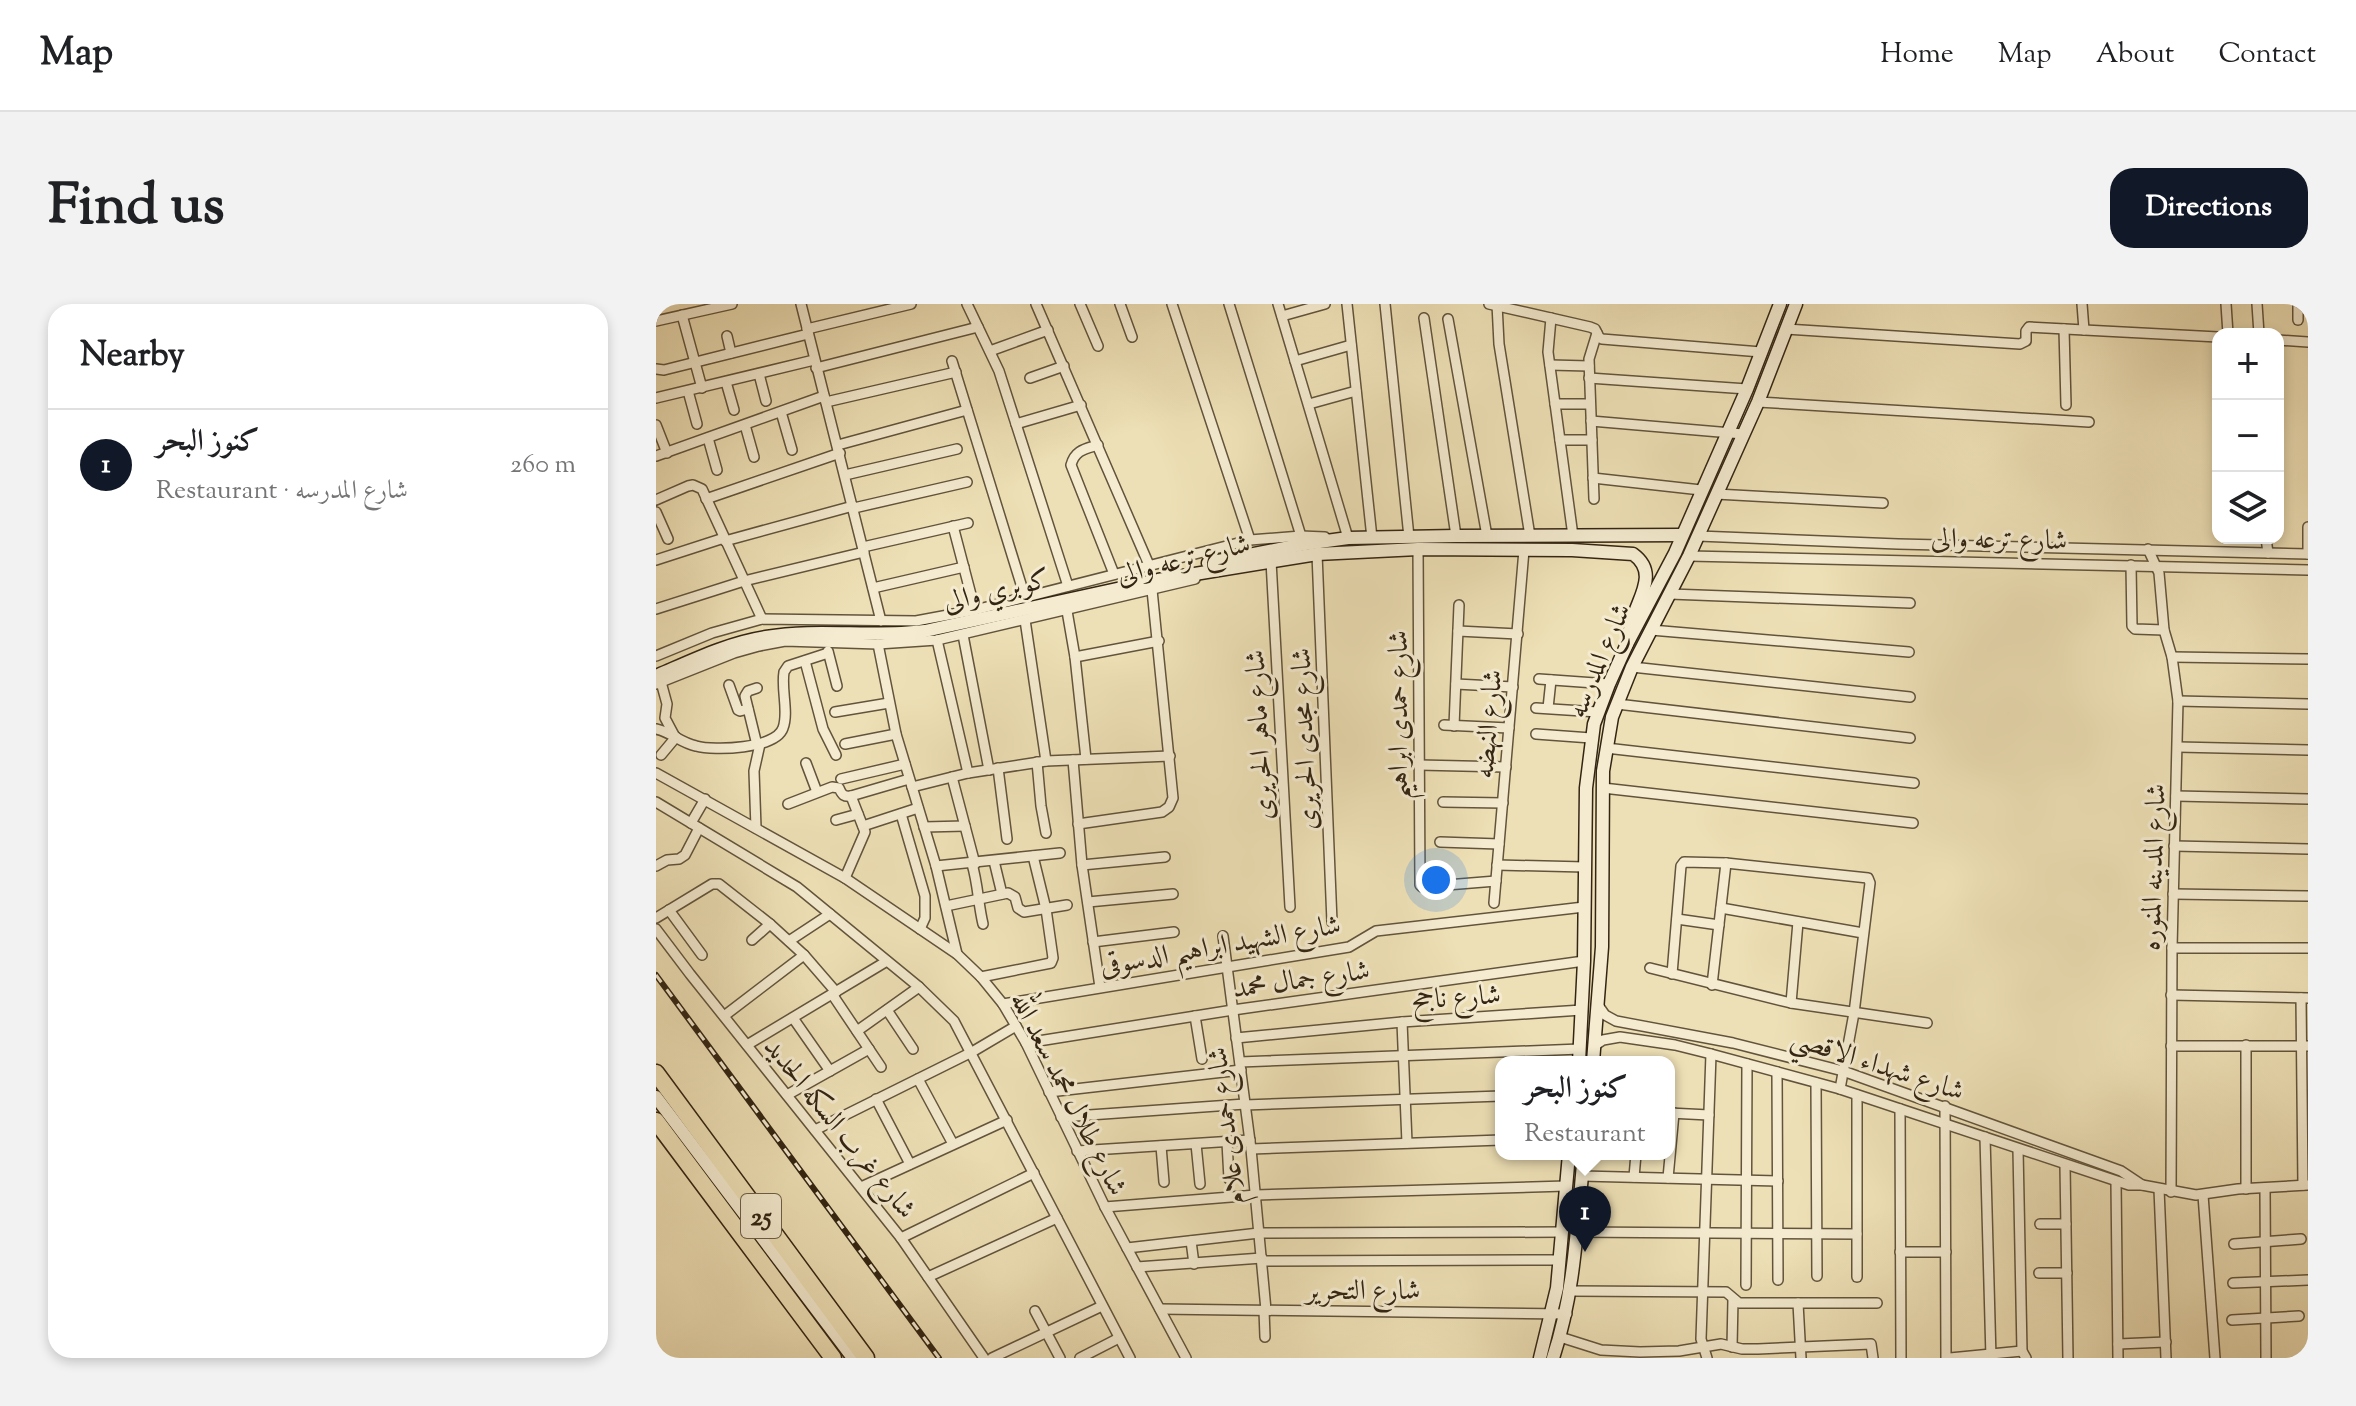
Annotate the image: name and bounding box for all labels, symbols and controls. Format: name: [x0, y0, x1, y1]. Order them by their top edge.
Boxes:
text: Map: [40, 28, 113, 82]
text: Home: [1880, 35, 1954, 75]
text: Map: [1998, 35, 2052, 75]
text: About: [2096, 35, 2174, 75]
text: Contact: [2218, 35, 2316, 75]
text: Find us: [48, 168, 224, 249]
button: Directions: [2110, 168, 2308, 248]
map controls: [2212, 328, 2284, 544]
button: +: [2212, 328, 2284, 400]
text: Nearby: [80, 332, 185, 381]
button: −: [2212, 400, 2284, 472]
text: كنوز البحر: [156, 421, 259, 464]
text: 1: [102, 447, 110, 484]
text: 260 m: [510, 447, 576, 484]
button: layers: [2212, 472, 2284, 544]
text: Restaurant · شارع المدرسه: [156, 473, 408, 510]
street label: شارع ترعه والى: [1930, 520, 2068, 563]
street label: شارع ترعه والى: [1113, 525, 1255, 598]
street label: كوبري والى: [939, 560, 1054, 624]
street label: شارع المدرسه: [1559, 597, 1644, 725]
street label: شارع حمدى ابراهيم: [1380, 630, 1425, 800]
street label: شارع مجدى الحريرى: [1283, 647, 1330, 831]
street label: شارع ماهر الحريرى: [1237, 649, 1286, 821]
street label: شارع النهضه: [1465, 668, 1516, 780]
street label: شارع المدينه المنوره: [2132, 783, 2179, 951]
your location: [1416, 860, 1456, 900]
street label: شارع الشهيد ابراهيم الدسوقى: [1097, 906, 1345, 993]
street label: شارع جمال محمد: [1230, 952, 1373, 1011]
street label: شارع ناجح: [1410, 976, 1502, 1024]
street label: شارع طلال محمد سعد الله: [998, 984, 1140, 1204]
street label: شارع شهداء الاقصي: [1784, 1019, 1969, 1116]
street label: شارع غرب السكه الحديد: [752, 1029, 925, 1229]
street label: شارع حمدى علام: [1198, 1044, 1259, 1207]
popup: [1495, 1056, 1675, 1160]
text: كنوز البحر: [1524, 1068, 1628, 1111]
text: Restaurant: [1524, 1116, 1646, 1153]
pin: 1: [1559, 1186, 1611, 1252]
road number: 25: [741, 1194, 781, 1238]
street label: شارع التحرير: [1303, 1272, 1420, 1313]

